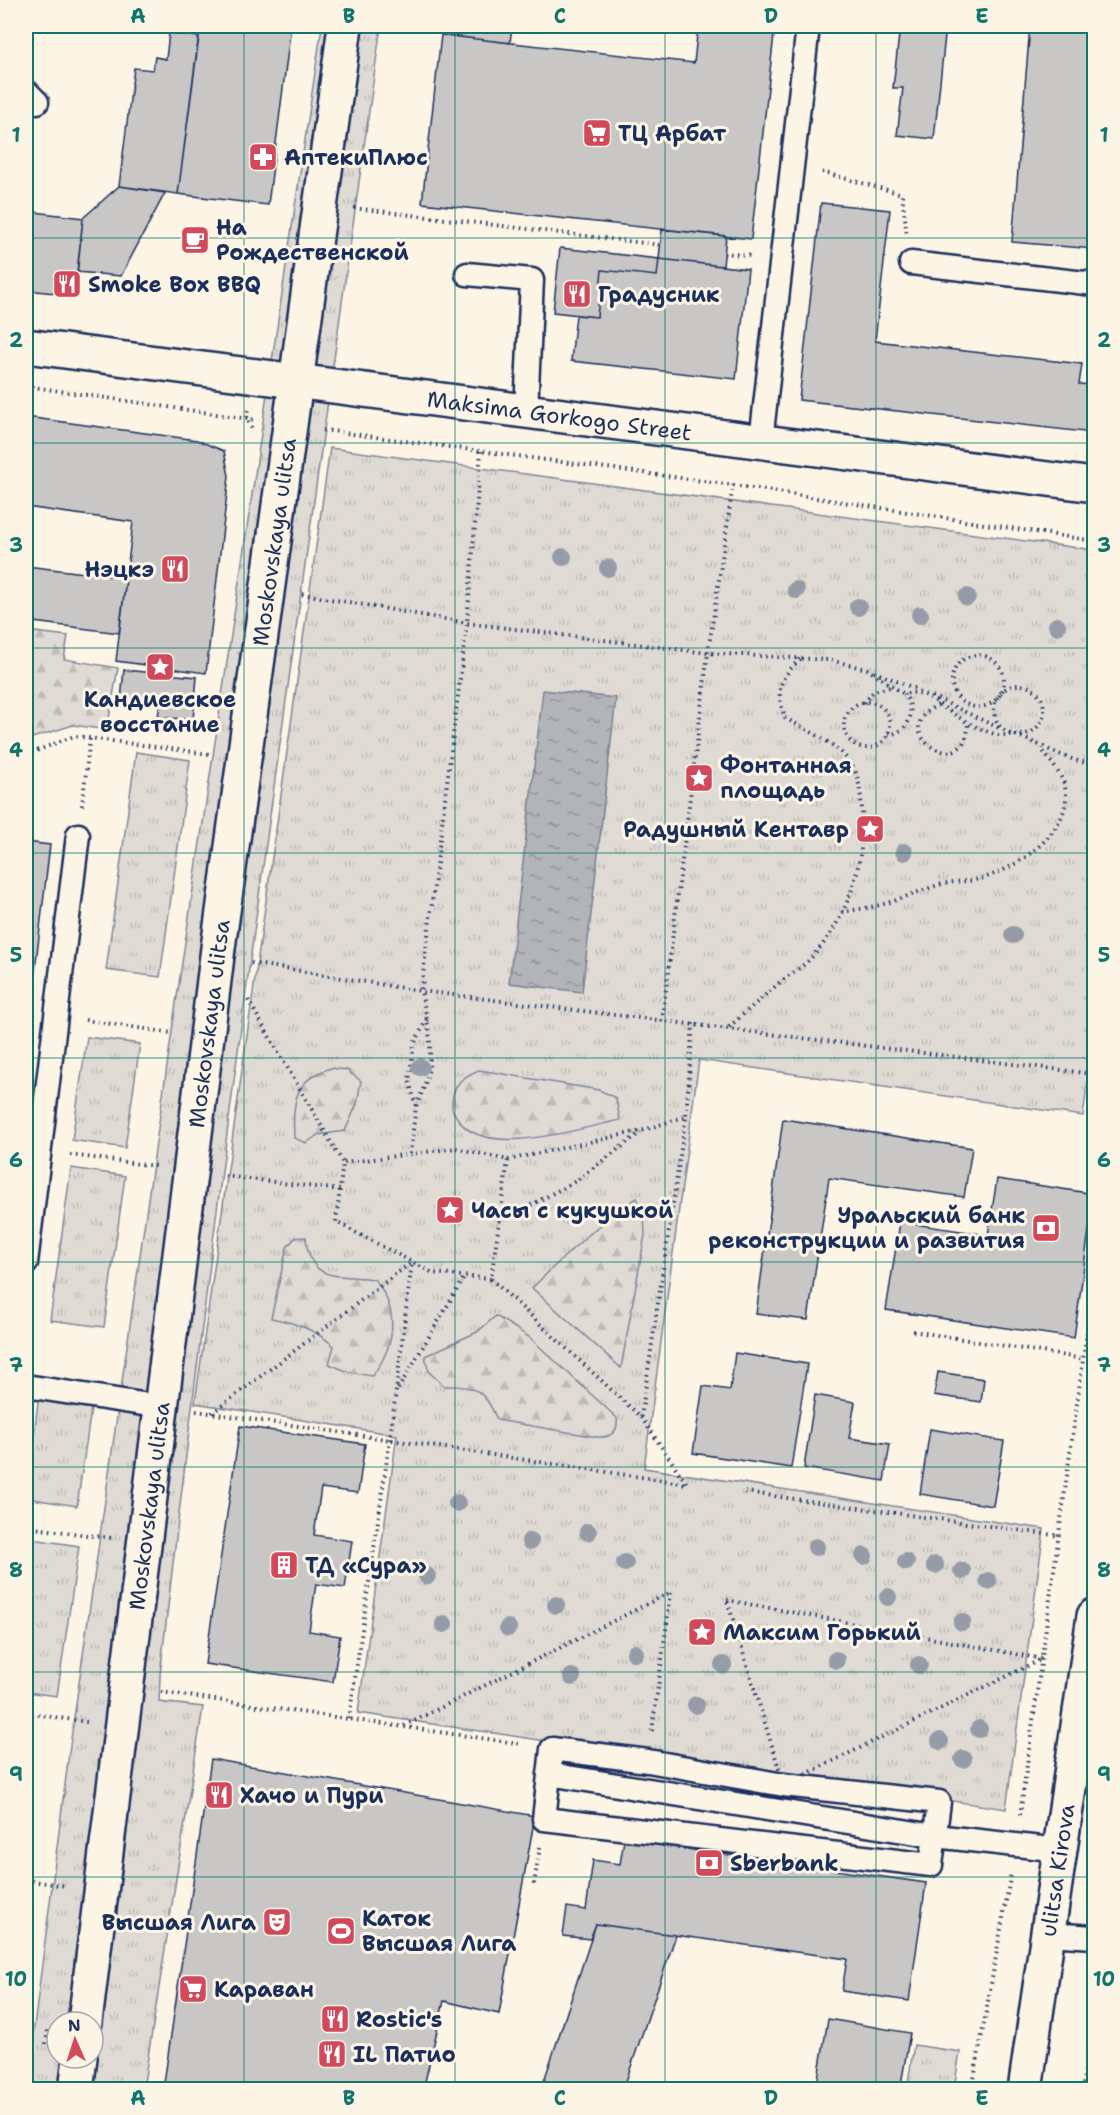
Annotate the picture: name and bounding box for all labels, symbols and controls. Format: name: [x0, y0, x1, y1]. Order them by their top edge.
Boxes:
text: A: [130, 3, 146, 29]
text: B: [343, 3, 355, 29]
text: C: [554, 3, 566, 29]
text: D: [764, 3, 778, 29]
text: E: [975, 3, 989, 29]
supermarket icon: ТЦ Арбат: [581, 117, 613, 149]
place label: ТЦ Арбат: [618, 119, 727, 148]
text: 1: [11, 122, 21, 148]
text: 1: [1099, 122, 1109, 148]
pharmacy icon: АптекиПлюс: [247, 141, 279, 173]
place label: АптекиПлюс: [284, 143, 428, 172]
place label: На Рождественской: [216, 213, 409, 267]
cafe icon: На Рождественской: [179, 224, 211, 256]
restaurant icon: Smoke Box BBQ: [51, 268, 83, 300]
place label: Smoke Box BBQ: [88, 270, 261, 299]
restaurant icon: Градусник: [561, 278, 593, 310]
place label: Градусник: [598, 280, 720, 309]
text: 2: [9, 327, 23, 353]
text: 2: [1097, 327, 1111, 353]
street label: Maksima Gorkogo Street: [425, 384, 694, 447]
street label: Moskovskaya ulitsa: [245, 436, 303, 648]
text: 3: [9, 532, 23, 558]
text: 3: [1097, 532, 1111, 558]
restaurant icon: Нэцкэ: [159, 553, 191, 585]
place label: Нэцкэ: [84, 555, 154, 584]
place icon: Кандиевское восстание: [144, 651, 176, 683]
place label: Кандиевское восстание: [84, 685, 236, 739]
text: 4: [9, 737, 23, 763]
text: 4: [1097, 737, 1111, 763]
place label: Фонтанная площадь: [720, 751, 852, 805]
place icon: Фонтанная площадь: [683, 762, 715, 794]
place icon: Радушный Кентавр: [854, 813, 886, 845]
place label: Радушный Кентавр: [623, 815, 849, 844]
street label: Moskovskaya ulitsa: [181, 917, 236, 1129]
text: 5: [10, 942, 22, 968]
text: 5: [1098, 942, 1110, 968]
text: 6: [9, 1147, 23, 1173]
text: 6: [1097, 1147, 1111, 1173]
place icon: Часы с кукушкой: [434, 1194, 466, 1226]
place label: Часы с кукушкой: [471, 1196, 673, 1225]
place label: Уральский банк реконструкции и развития: [708, 1201, 1025, 1255]
bank icon: Уральский банк реконструкции и развития: [1030, 1212, 1062, 1244]
text: 7: [9, 1352, 23, 1378]
text: 7: [1097, 1352, 1111, 1378]
street label: Moskovskaya ulitsa: [122, 1400, 176, 1612]
building icon: ТД «Сура»: [268, 1549, 300, 1581]
place label: ТД «Сура»: [305, 1551, 427, 1580]
text: 8: [9, 1557, 23, 1583]
text: 8: [1097, 1557, 1111, 1583]
place icon: Максим Горький: [686, 1616, 718, 1648]
place label: Максим Горький: [723, 1618, 921, 1647]
text: 9: [9, 1761, 23, 1787]
text: 9: [1097, 1761, 1111, 1787]
restaurant icon: Хачо и Пури: [203, 1779, 235, 1811]
place label: Хачо и Пури: [240, 1781, 383, 1810]
street label: ulitsa Kirova: [1033, 1802, 1081, 1939]
bank icon: Sberbank: [693, 1847, 725, 1879]
place label: Sberbank: [730, 1849, 839, 1878]
place label: Каток Высшая Лига: [362, 1904, 516, 1958]
theatre icon: Высшая Лига: [261, 1906, 293, 1938]
place label: Высшая Лига: [102, 1908, 256, 1937]
sports icon: Каток Высшая Лига: [325, 1915, 357, 1947]
text: 10: [5, 1966, 27, 1992]
text: 10: [1093, 1966, 1115, 1992]
supermarket icon: Караван: [177, 1973, 209, 2005]
place label: Караван: [214, 1975, 314, 2004]
restaurant icon: Rostic's: [319, 2003, 351, 2035]
place label: Rostic's: [356, 2005, 442, 2034]
north arrow: [45, 2010, 105, 2070]
text: N: [67, 2015, 81, 2036]
restaurant icon: IL Патио: [316, 2038, 348, 2070]
place label: IL Патио: [353, 2040, 456, 2069]
text: A: [130, 2085, 146, 2111]
text: B: [343, 2085, 355, 2111]
text: C: [554, 2085, 566, 2111]
text: D: [764, 2085, 778, 2111]
text: E: [975, 2085, 989, 2111]

